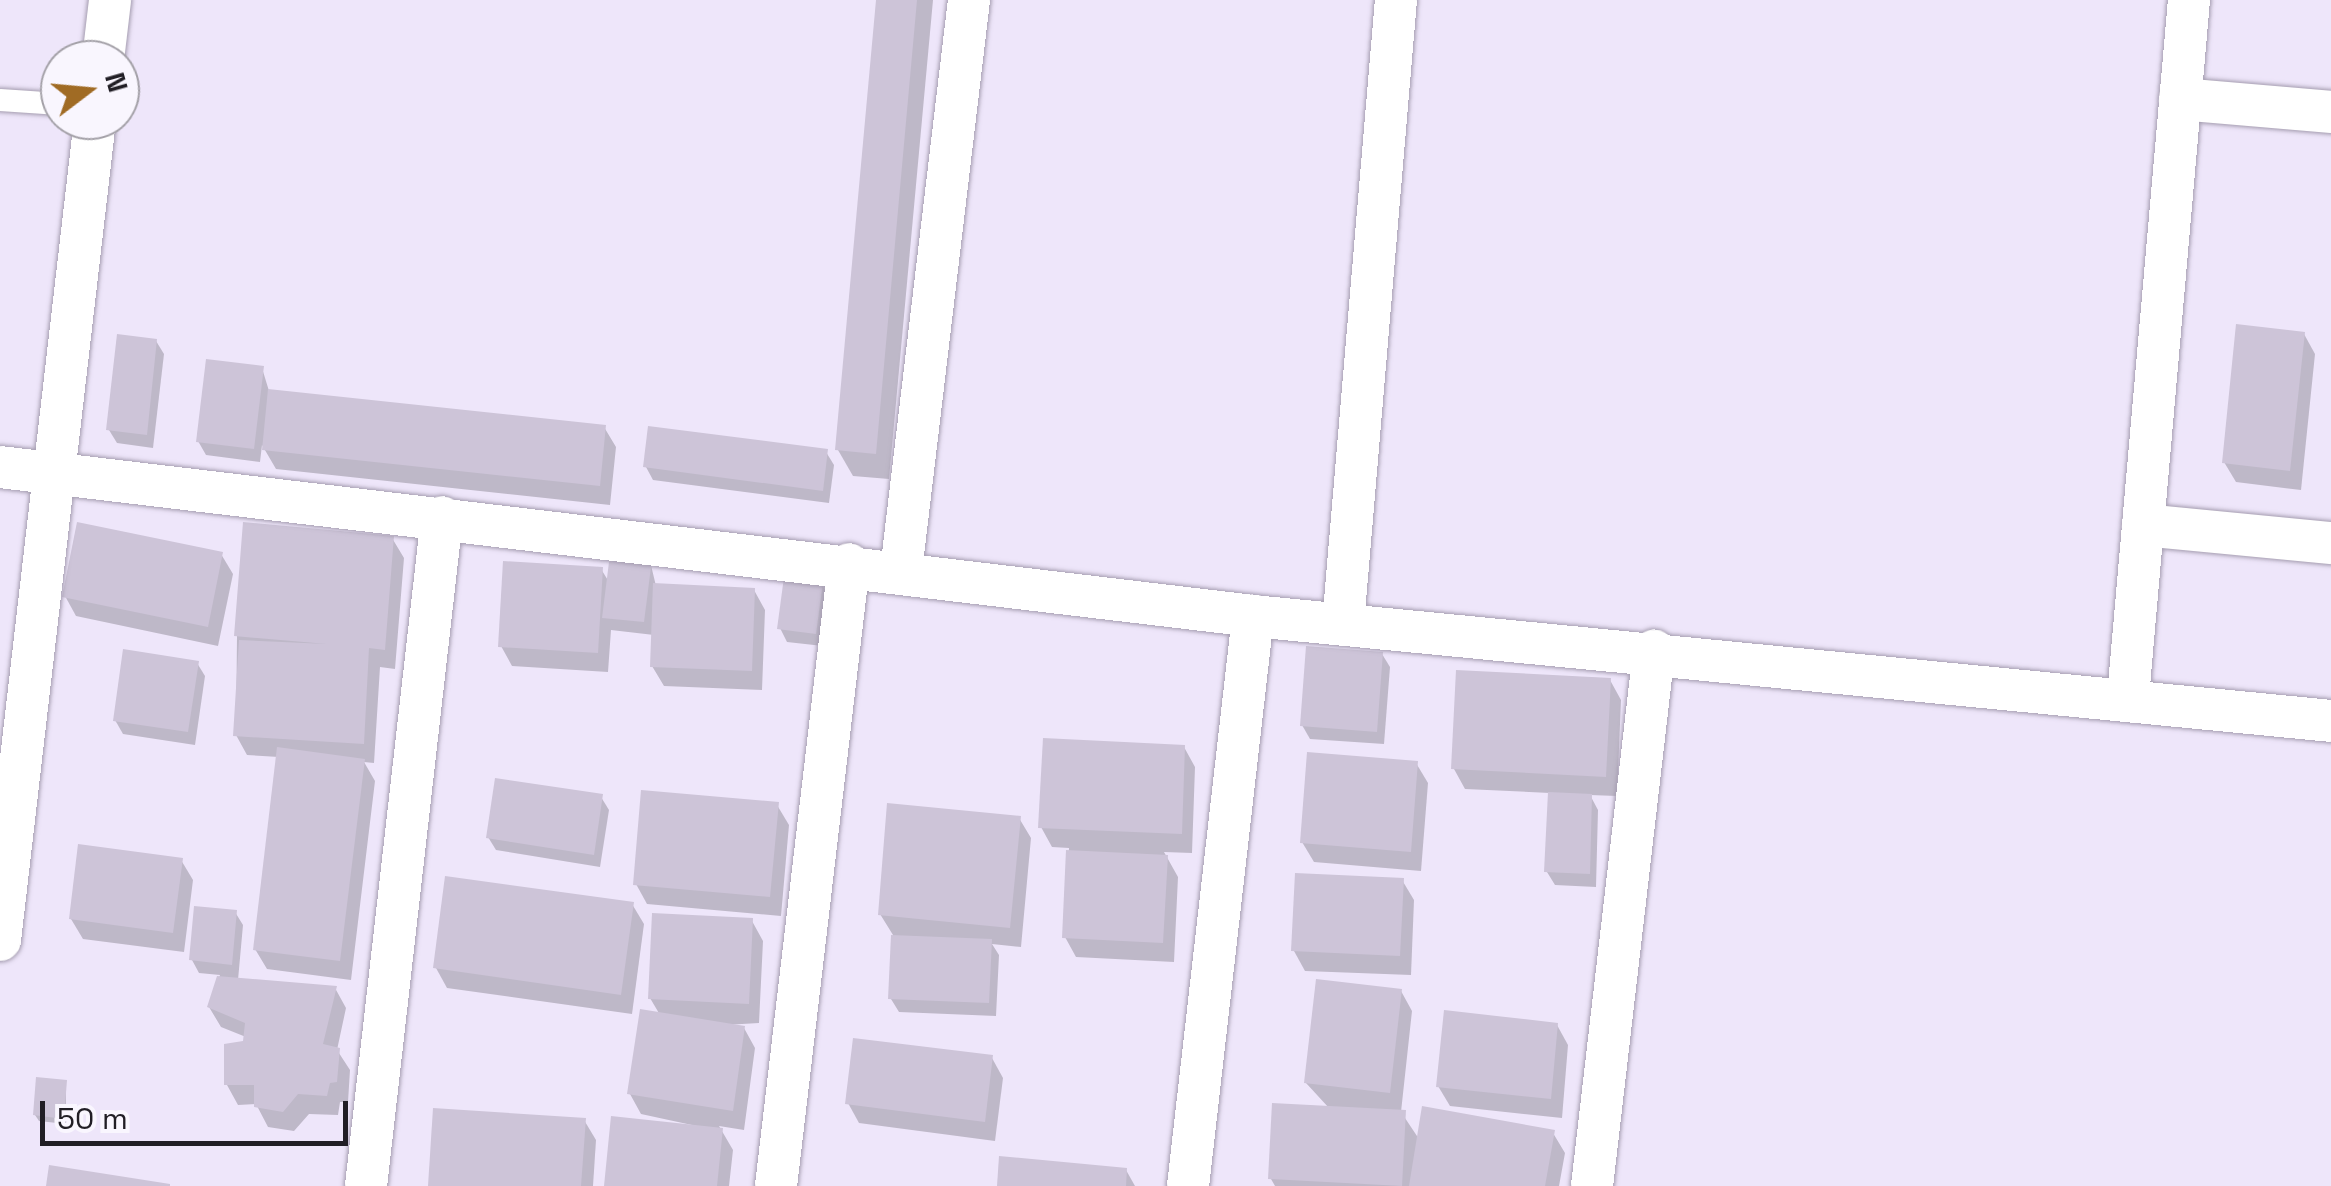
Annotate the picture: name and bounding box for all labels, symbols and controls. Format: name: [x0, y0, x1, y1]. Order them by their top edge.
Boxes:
north arrow: [40, 40, 140, 140]
text: N: [97, 68, 137, 96]
scale bar: [45, 1081, 352, 1143]
text: 50 m: [57, 1099, 128, 1138]

